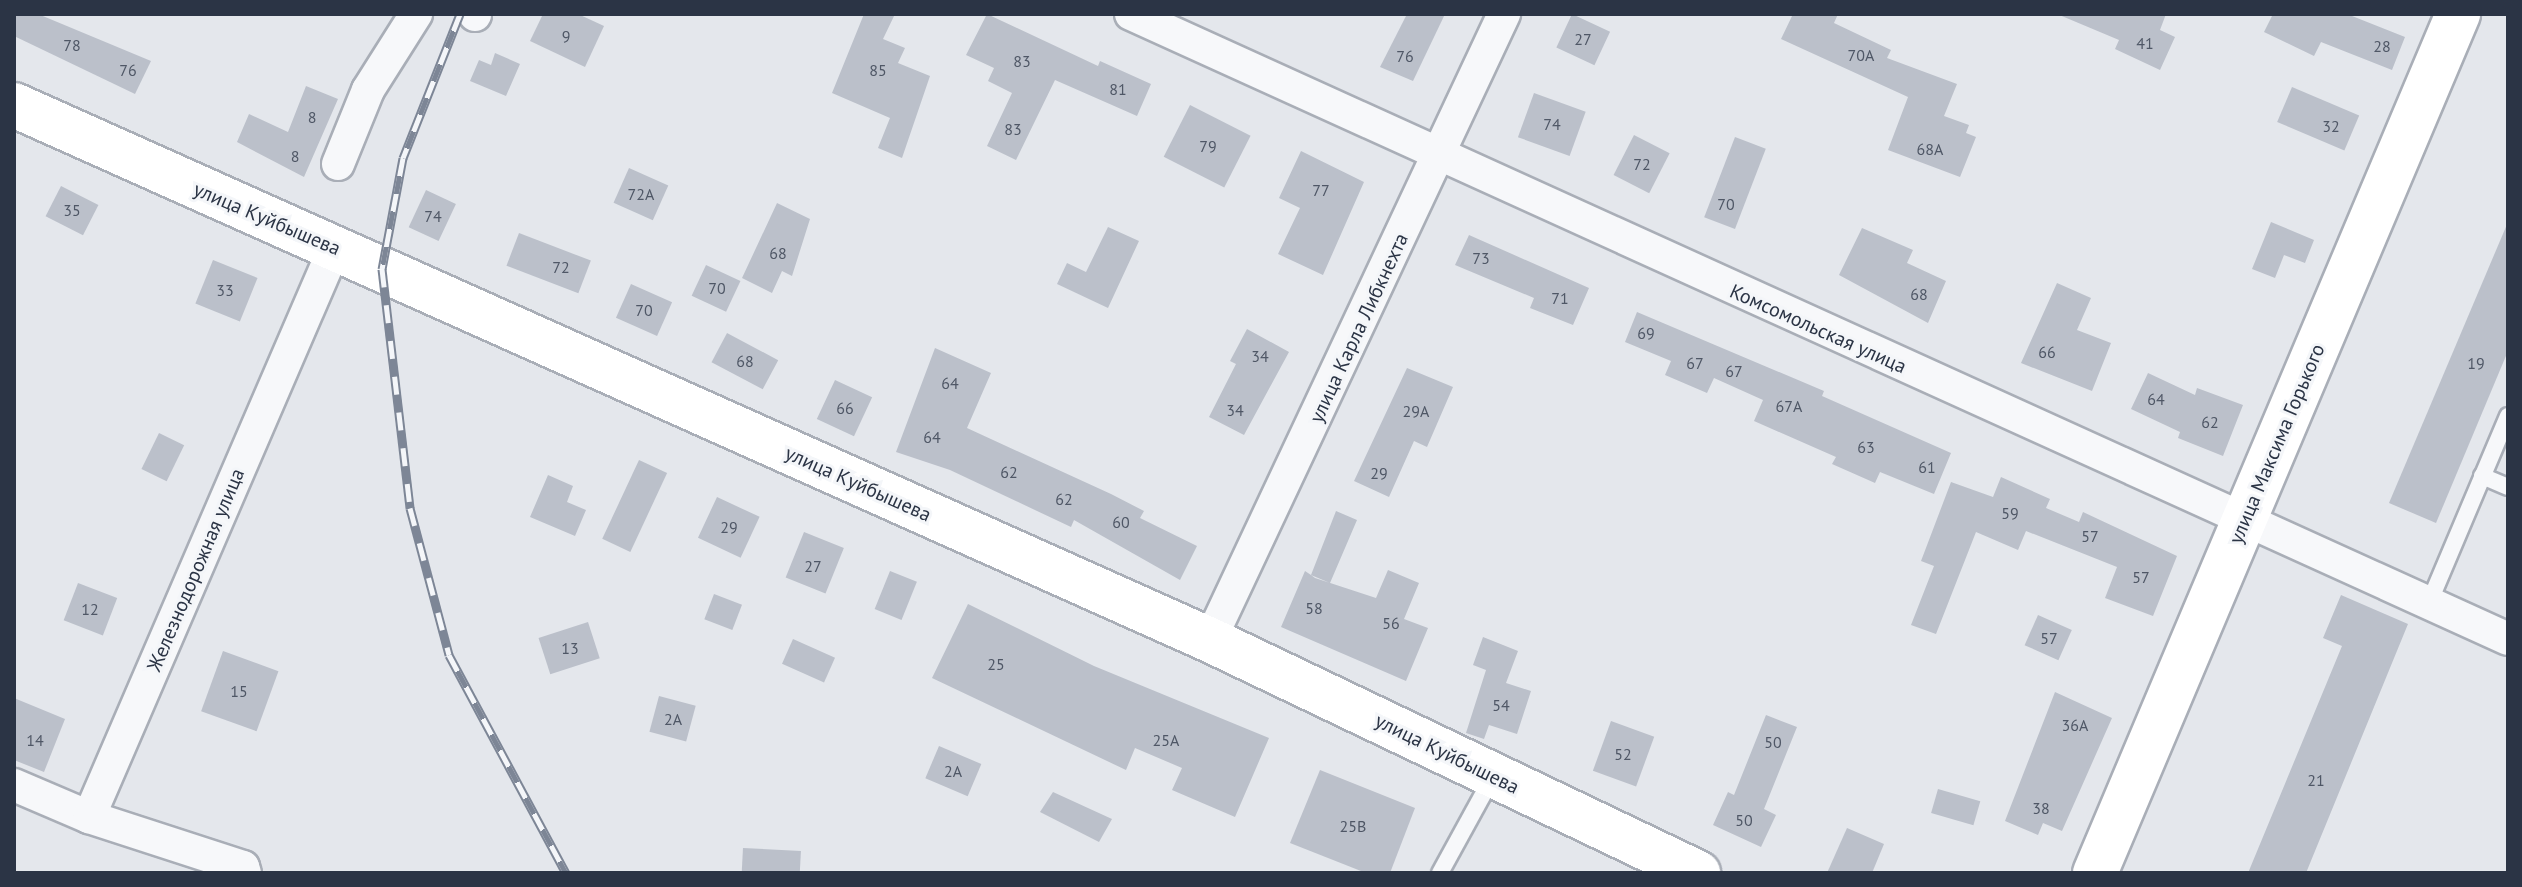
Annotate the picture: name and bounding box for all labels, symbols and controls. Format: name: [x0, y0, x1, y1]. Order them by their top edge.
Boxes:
house number: 9: [562, 26, 570, 46]
house number: 27: [1574, 29, 1592, 49]
house number: 41: [2136, 33, 2154, 53]
house number: 78: [63, 35, 81, 55]
house number: 28: [2373, 36, 2391, 56]
house number: 70А: [1848, 45, 1874, 65]
house number: 76: [1396, 46, 1414, 66]
house number: 83: [1013, 51, 1031, 71]
house number: 76: [119, 60, 137, 80]
house number: 85: [869, 60, 887, 80]
house number: 81: [1109, 79, 1127, 99]
house number: 8: [308, 107, 316, 127]
house number: 74: [1543, 114, 1561, 134]
house number: 32: [2322, 116, 2340, 136]
house number: 83: [1004, 119, 1022, 139]
house number: 79: [1199, 136, 1217, 156]
house number: 68А: [1917, 139, 1943, 159]
house number: 8: [291, 146, 299, 166]
house number: 72: [1633, 154, 1651, 174]
street label: улица Куйбышева: [190, 177, 344, 261]
house number: 77: [1312, 180, 1330, 200]
house number: 72А: [628, 184, 654, 204]
house number: 70: [1717, 194, 1735, 214]
house number: 35: [63, 200, 81, 220]
house number: 74: [424, 206, 442, 226]
street label: улица Карла Либкнехта: [1304, 229, 1414, 427]
house number: 68: [769, 243, 787, 263]
house number: 73: [1472, 248, 1490, 268]
house number: 72: [552, 257, 570, 277]
house number: 70: [708, 278, 726, 298]
street label: Комсомольская улица: [1726, 279, 1910, 379]
house number: 33: [216, 280, 234, 300]
house number: 68: [1910, 284, 1928, 304]
house number: 71: [1551, 288, 1569, 308]
house number: 70: [635, 300, 653, 320]
house number: 69: [1637, 323, 1655, 343]
street label: улица Максима Горького: [2224, 340, 2330, 548]
house number: 66: [2038, 342, 2056, 362]
house number: 34: [1251, 346, 1269, 366]
house number: 68: [736, 351, 754, 371]
house number: 67: [1686, 353, 1704, 373]
house number: 19: [2467, 353, 2485, 373]
house number: 67: [1725, 361, 1743, 381]
house number: 64: [941, 373, 959, 393]
house number: 64: [2147, 389, 2165, 409]
house number: 67А: [1776, 396, 1802, 416]
house number: 66: [836, 398, 854, 418]
house number: 34: [1226, 400, 1244, 420]
house number: 29А: [1403, 401, 1429, 421]
house number: 62: [2201, 412, 2219, 432]
house number: 64: [923, 427, 941, 447]
house number: 63: [1857, 437, 1875, 457]
street label: улица Куйбышева: [781, 441, 935, 527]
house number: 61: [1918, 457, 1936, 477]
house number: 62: [1000, 462, 1018, 482]
house number: 29: [1370, 463, 1388, 483]
street label: Железнодорожная улица: [142, 465, 250, 675]
house number: 62: [1055, 489, 1073, 509]
house number: 59: [2001, 503, 2019, 523]
house number: 60: [1112, 512, 1130, 532]
house number: 29: [720, 517, 738, 537]
house number: 57: [2081, 526, 2099, 546]
house number: 27: [804, 556, 822, 576]
house number: 57: [2132, 567, 2150, 587]
house number: 58: [1305, 598, 1323, 618]
house number: 12: [81, 599, 99, 619]
house number: 56: [1382, 613, 1400, 633]
house number: 57: [2040, 628, 2058, 648]
house number: 13: [561, 638, 579, 658]
house number: 25: [987, 654, 1005, 674]
house number: 15: [230, 681, 248, 701]
house number: 54: [1492, 695, 1510, 715]
house number: 2А: [664, 709, 682, 729]
street label: улица Куйбышева: [1371, 709, 1523, 799]
house number: 36А: [2062, 715, 2088, 735]
house number: 14: [26, 730, 44, 750]
house number: 25А: [1153, 730, 1179, 750]
house number: 50: [1764, 732, 1782, 752]
house number: 52: [1614, 744, 1632, 764]
house number: 2А: [944, 761, 962, 781]
house number: 21: [2307, 770, 2325, 790]
house number: 38: [2032, 798, 2050, 818]
house number: 50: [1735, 810, 1753, 830]
house number: 25В: [1340, 816, 1366, 836]

